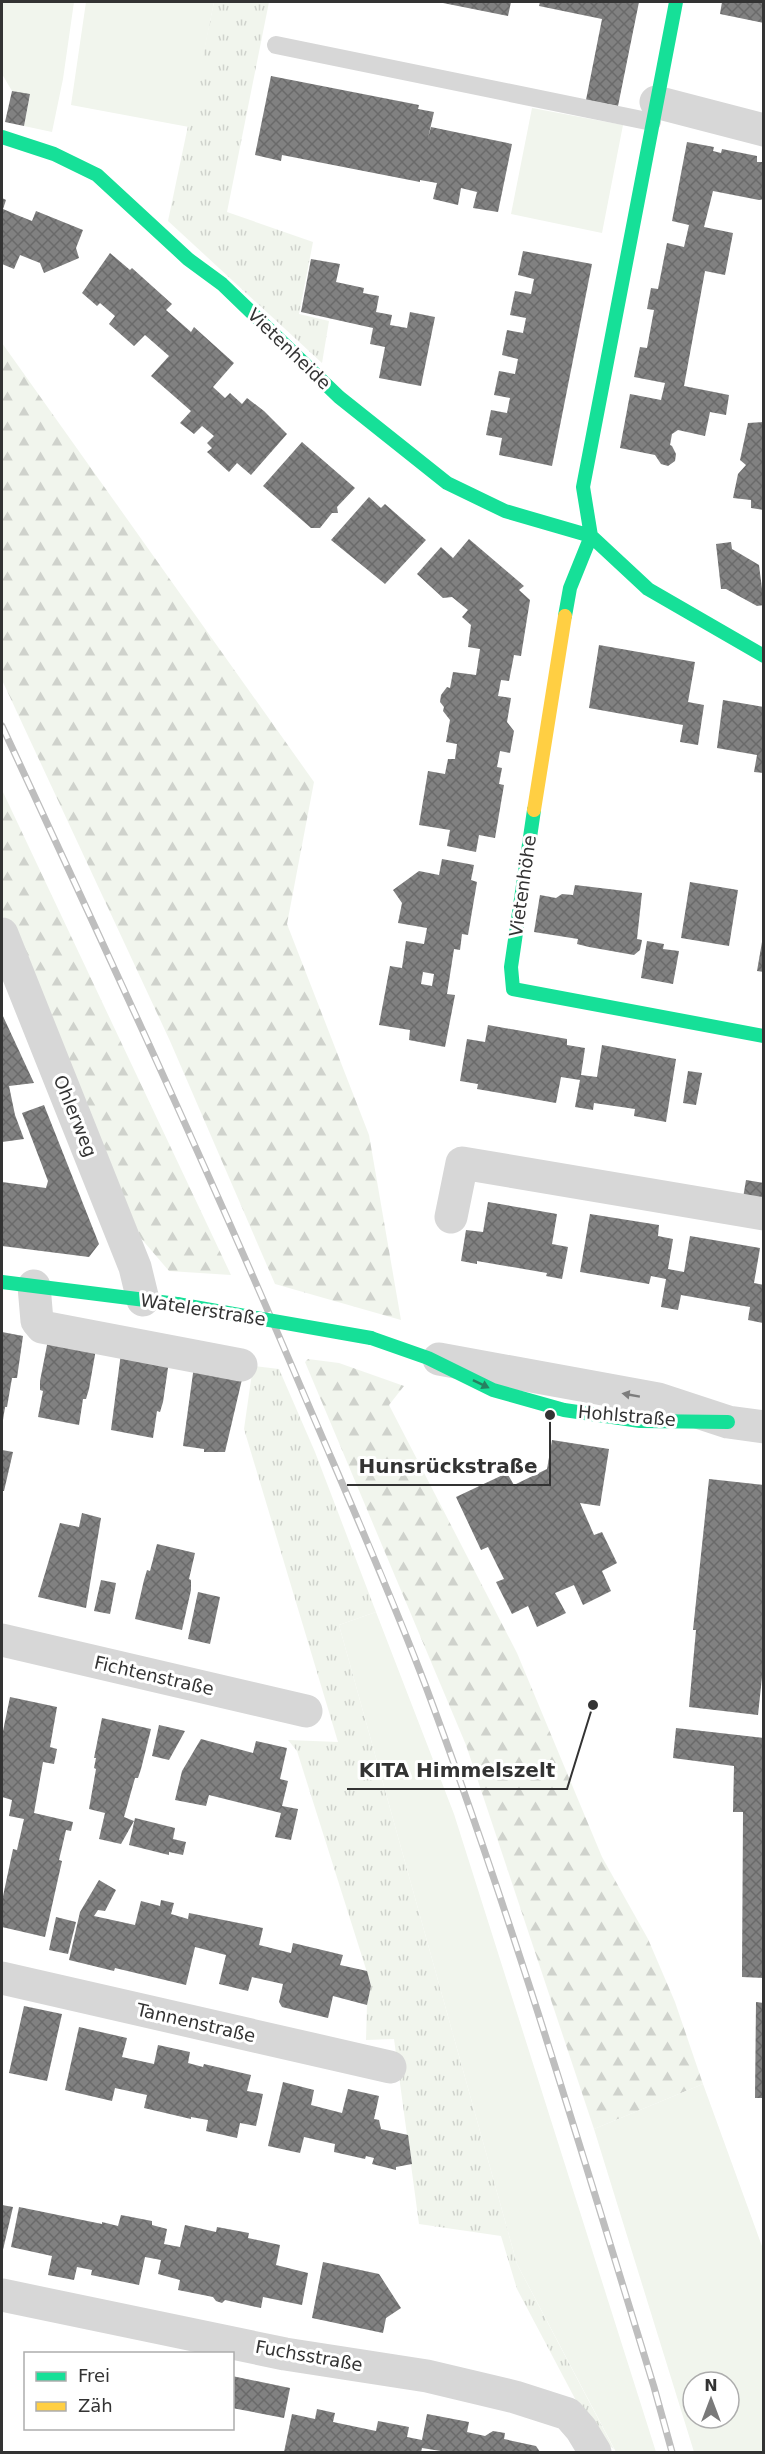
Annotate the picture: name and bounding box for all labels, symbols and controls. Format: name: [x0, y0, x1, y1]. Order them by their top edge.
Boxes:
street label: Vietenheide: [243, 304, 335, 394]
street label: Vietenhöhe: [505, 834, 540, 938]
street label: Ohlerweg: [50, 1072, 101, 1160]
street label: Watelerstraße: [139, 1289, 267, 1330]
one-way arrow: [472, 1379, 489, 1388]
one-way arrow: [622, 1390, 641, 1399]
street label: Hohlstraße: [577, 1401, 677, 1430]
callout: Hunsrückstraße: [347, 1447, 550, 1485]
text: Hunsrückstraße: [358, 1454, 538, 1478]
street label: Fichtenstraße: [92, 1652, 216, 1699]
callout: KITA Himmelszelt: [347, 1751, 567, 1789]
text: KITA Himmelszelt: [359, 1758, 556, 1782]
street label: Tannenstraße: [134, 1998, 258, 2046]
street label: Fuchsstraße: [254, 2336, 364, 2375]
legend: [24, 2352, 234, 2430]
text: Frei: [78, 2365, 110, 2386]
north arrow: [681, 2370, 741, 2430]
text: N: [704, 2376, 718, 2395]
text: Zäh: [78, 2395, 113, 2416]

